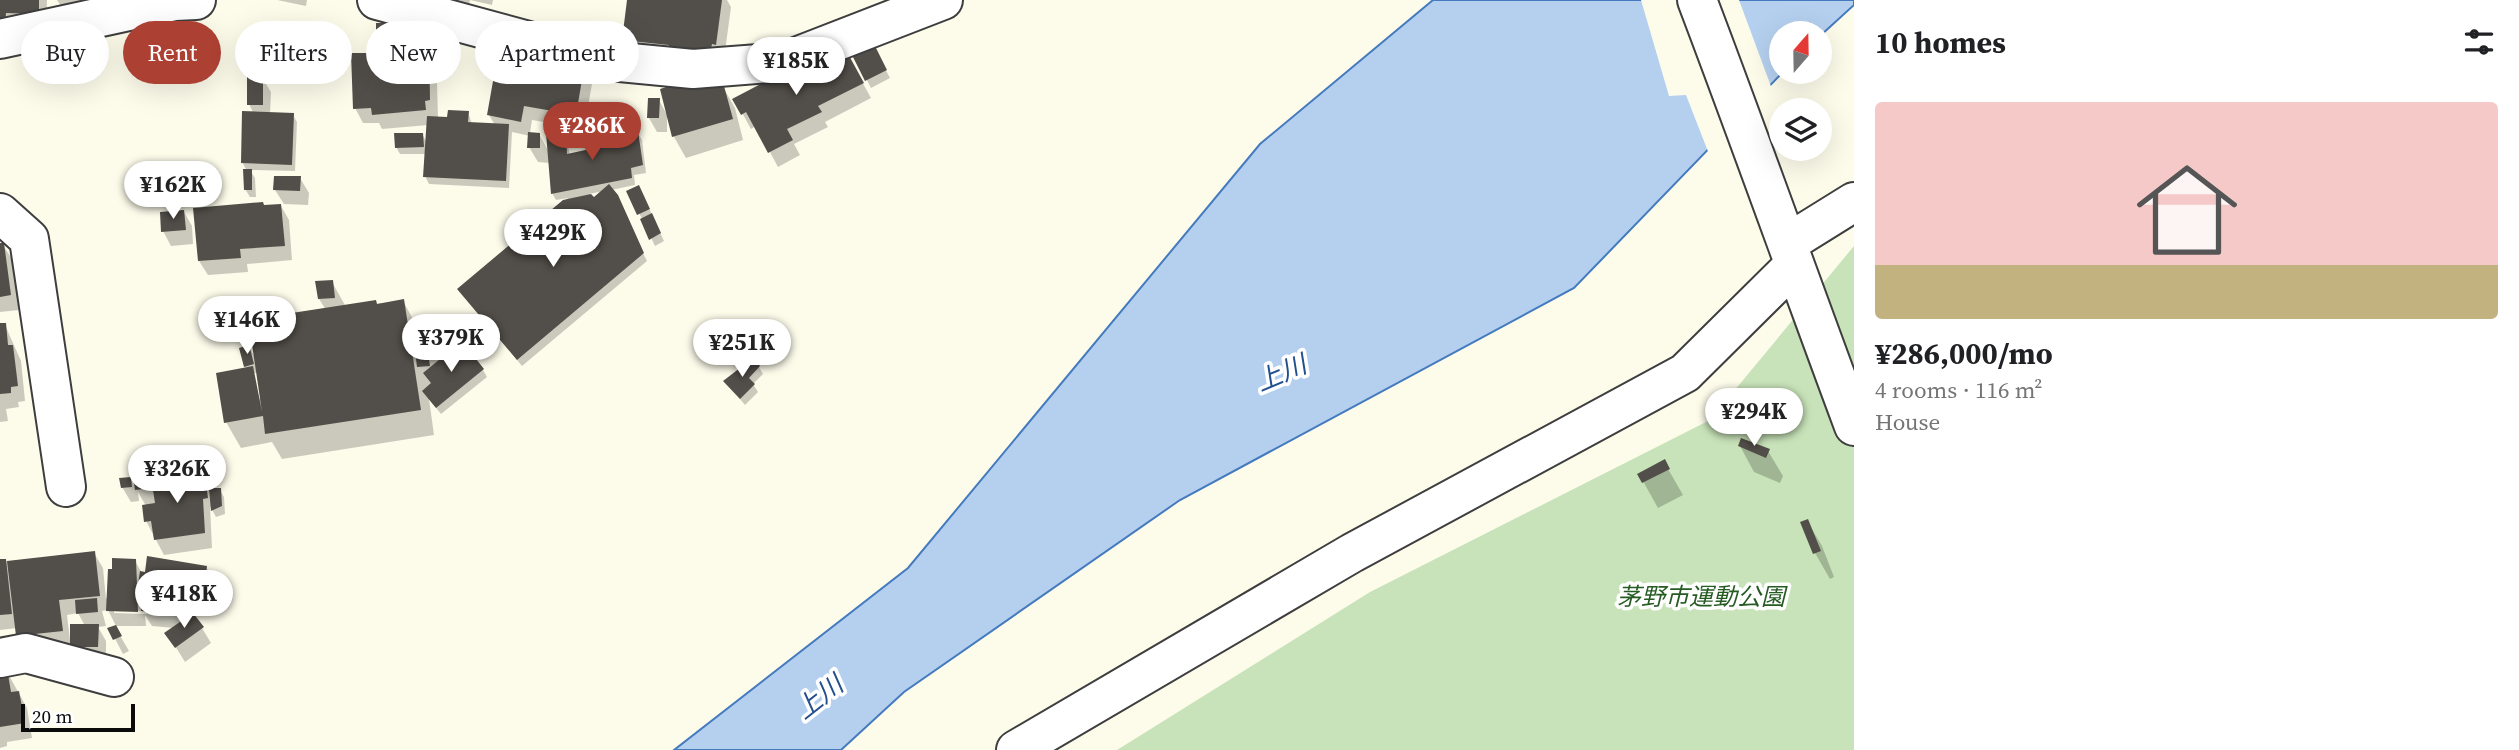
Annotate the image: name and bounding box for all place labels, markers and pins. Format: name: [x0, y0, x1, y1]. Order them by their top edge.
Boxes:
pin: ¥185K: [747, 38, 845, 97]
pin: ¥286K: [543, 102, 641, 162]
pin: ¥162K: [124, 162, 222, 221]
pin: ¥429K: [504, 210, 602, 269]
pin: ¥146K: [198, 296, 296, 356]
pin: ¥379K: [402, 314, 500, 374]
pin: ¥251K: [693, 320, 791, 379]
pin: ¥294K: [1705, 388, 1803, 448]
pin: ¥326K: [128, 446, 226, 505]
pin: ¥418K: [135, 570, 233, 630]

